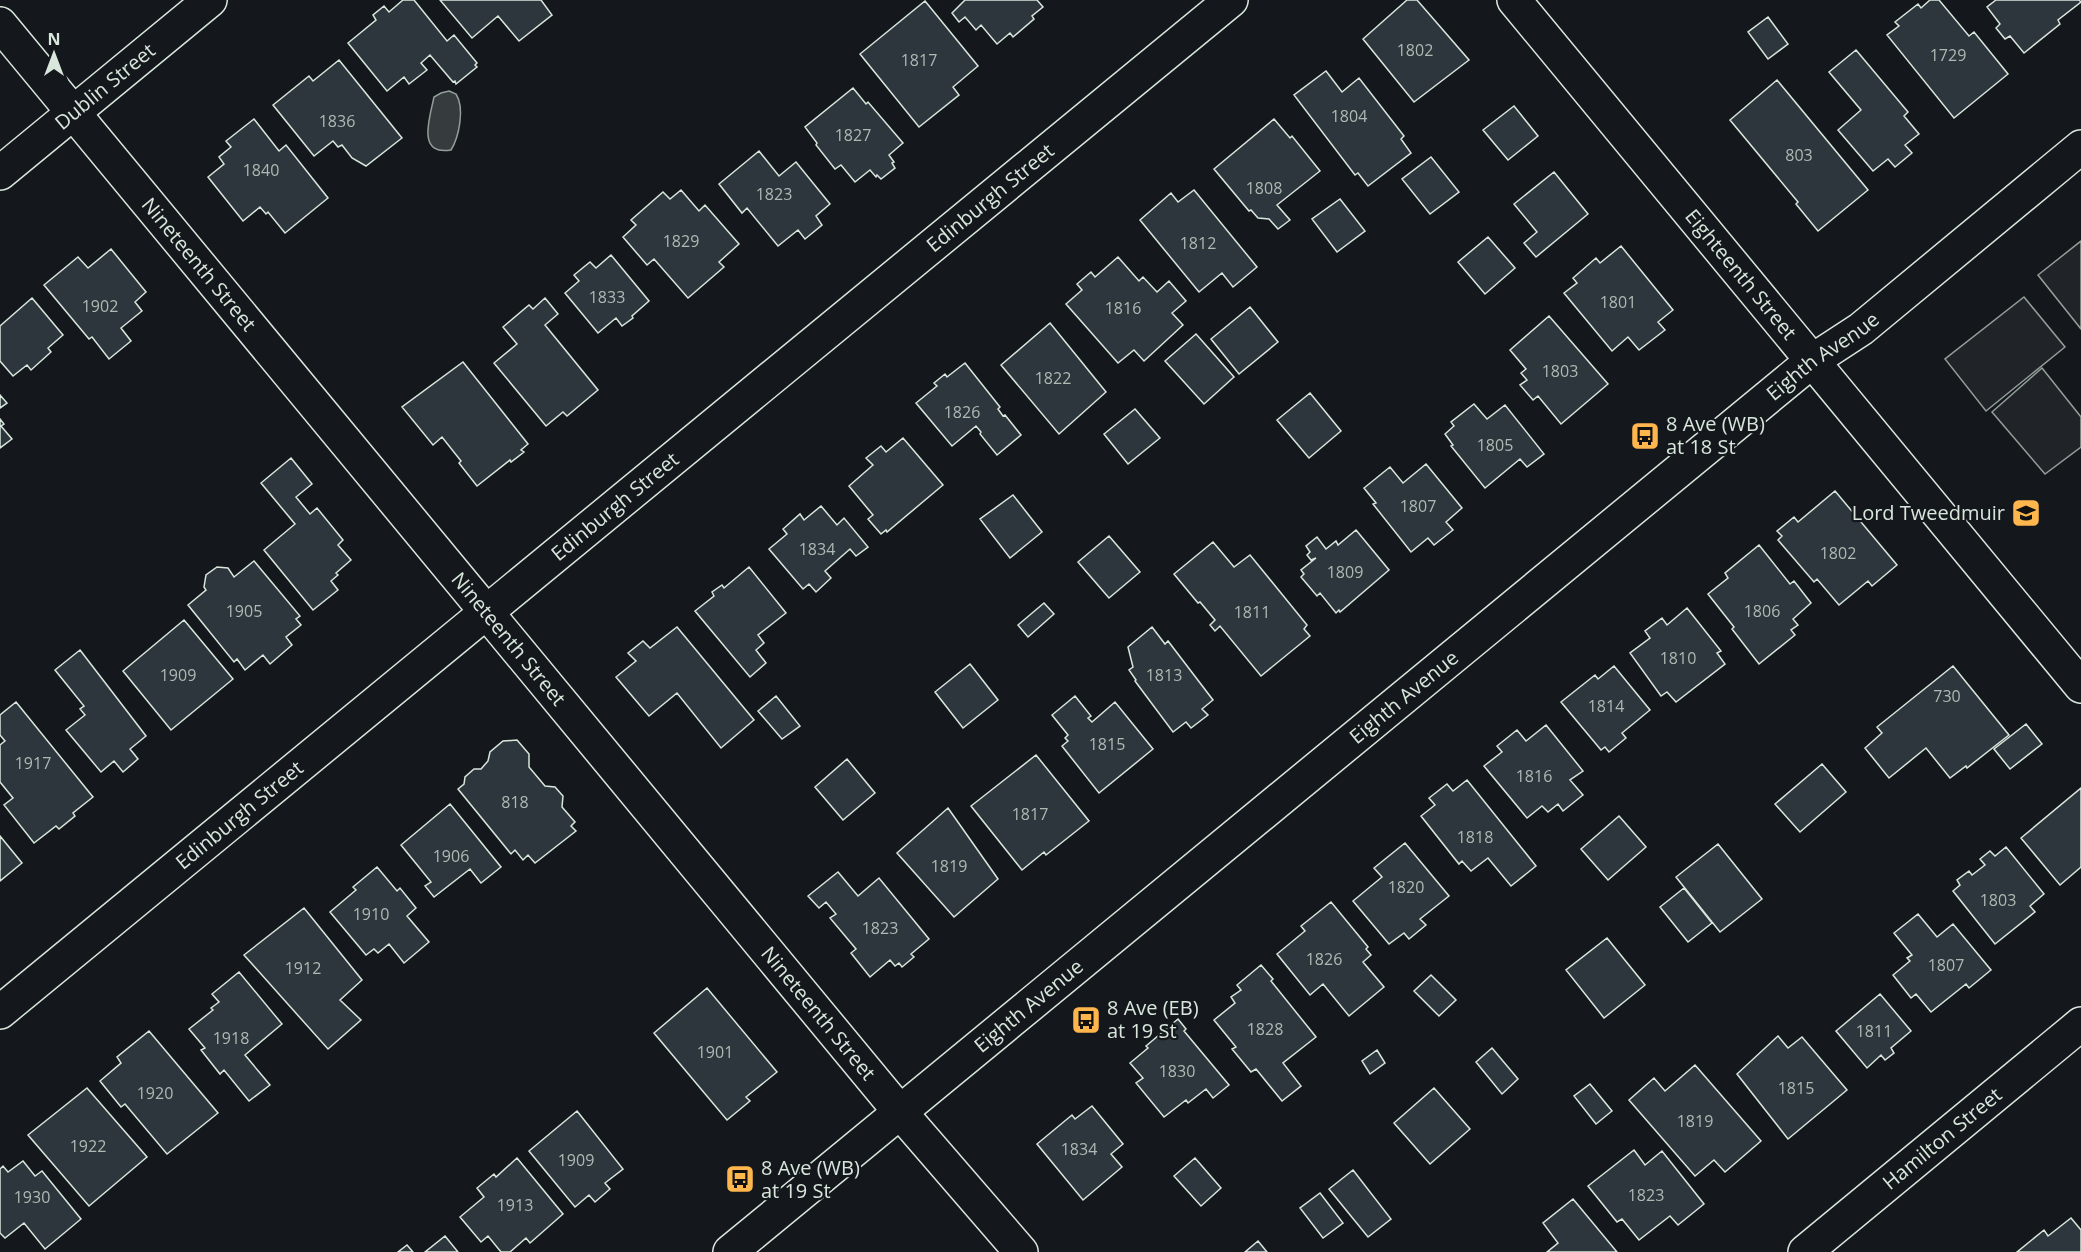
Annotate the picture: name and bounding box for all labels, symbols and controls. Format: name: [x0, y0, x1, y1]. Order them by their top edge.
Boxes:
north arrow: [24, 24, 84, 84]
text: N: [47, 28, 61, 50]
street label: Dublin Street: [49, 37, 161, 136]
house number: 1802: [1397, 39, 1433, 61]
house number: 1729: [1930, 44, 1966, 66]
house number: 1817: [901, 49, 937, 71]
house number: 1804: [1331, 105, 1367, 127]
house number: 1836: [319, 110, 355, 132]
house number: 1827: [835, 124, 871, 146]
street label: Edinburgh Street: [921, 137, 1059, 258]
house number: 803: [1785, 144, 1813, 166]
house number: 1840: [243, 159, 279, 181]
house number: 1808: [1246, 177, 1282, 199]
house number: 1823: [756, 183, 792, 205]
street label: Nineteenth Street: [136, 192, 263, 337]
street label: Eighteenth Street: [1679, 203, 1803, 345]
house number: 1829: [663, 230, 699, 252]
house number: 1812: [1180, 232, 1216, 254]
house number: 1833: [589, 286, 625, 308]
house number: 1801: [1600, 291, 1636, 313]
house number: 1902: [82, 295, 118, 317]
house number: 1816: [1105, 297, 1141, 319]
street label: Eighth Avenue: [1760, 306, 1884, 406]
house number: 1803: [1542, 360, 1578, 382]
house number: 1822: [1035, 367, 1071, 389]
house number: 1826: [944, 401, 980, 423]
place label: 8 Ave (WB) at 18 St: [1666, 410, 1765, 460]
bus stop icon: 8 Ave (WB) at 18 St: [1629, 420, 1661, 452]
house number: 1805: [1477, 434, 1513, 456]
street label: Edinburgh Street: [545, 446, 684, 567]
house number: 1807: [1400, 495, 1436, 517]
school or university icon: Lord Tweedmuir: [2010, 497, 2042, 529]
place label: Lord Tweedmuir: [1852, 499, 2005, 526]
house number: 1834: [799, 538, 835, 560]
house number: 1802: [1820, 542, 1856, 564]
house number: 1809: [1327, 561, 1363, 583]
street label: Nineteenth Street: [446, 566, 572, 711]
house number: 1905: [226, 600, 262, 622]
house number: 1806: [1744, 600, 1780, 622]
house number: 1811: [1234, 601, 1270, 623]
street label: Eighth Avenue: [1343, 644, 1464, 750]
house number: 1810: [1660, 647, 1696, 669]
house number: 1909: [160, 664, 196, 686]
house number: 1813: [1146, 664, 1182, 686]
house number: 730: [1933, 685, 1961, 707]
house number: 1814: [1588, 695, 1624, 717]
house number: 1815: [1089, 733, 1125, 755]
house number: 1917: [15, 752, 51, 774]
street label: Edinburgh Street: [170, 754, 309, 875]
house number: 1816: [1516, 765, 1552, 787]
house number: 818: [501, 791, 529, 813]
house number: 1817: [1012, 803, 1048, 825]
house number: 1818: [1457, 826, 1493, 848]
house number: 1906: [433, 845, 469, 867]
house number: 1819: [931, 855, 967, 877]
house number: 1820: [1388, 876, 1424, 898]
house number: 1803: [1980, 889, 2016, 911]
house number: 1910: [353, 903, 389, 925]
house number: 1823: [862, 917, 898, 939]
street label: Nineteenth Street: [755, 940, 882, 1086]
house number: 1826: [1306, 948, 1342, 970]
street label: Eighth Avenue: [968, 953, 1089, 1058]
house number: 1807: [1928, 954, 1964, 976]
house number: 1912: [285, 957, 321, 979]
place label: 8 Ave (EB) at 19 St: [1107, 994, 1199, 1044]
bus stop icon: 8 Ave (EB) at 19 St: [1070, 1004, 1102, 1036]
house number: 1828: [1247, 1018, 1283, 1040]
house number: 1811: [1856, 1020, 1892, 1042]
house number: 1918: [213, 1027, 249, 1049]
house number: 1901: [697, 1041, 733, 1063]
house number: 1830: [1159, 1060, 1195, 1082]
house number: 1815: [1778, 1077, 1814, 1099]
street label: Hamilton Street: [1877, 1081, 2007, 1195]
house number: 1920: [137, 1082, 173, 1104]
house number: 1819: [1677, 1110, 1713, 1132]
house number: 1922: [70, 1135, 106, 1157]
house number: 1834: [1061, 1138, 1097, 1160]
house number: 1909: [558, 1149, 594, 1171]
place label: 8 Ave (WB) at 19 St: [761, 1154, 860, 1204]
bus stop icon: 8 Ave (WB) at 19 St: [724, 1163, 756, 1195]
house number: 1823: [1628, 1184, 1664, 1206]
house number: 1930: [14, 1186, 50, 1208]
house number: 1913: [497, 1194, 533, 1216]

